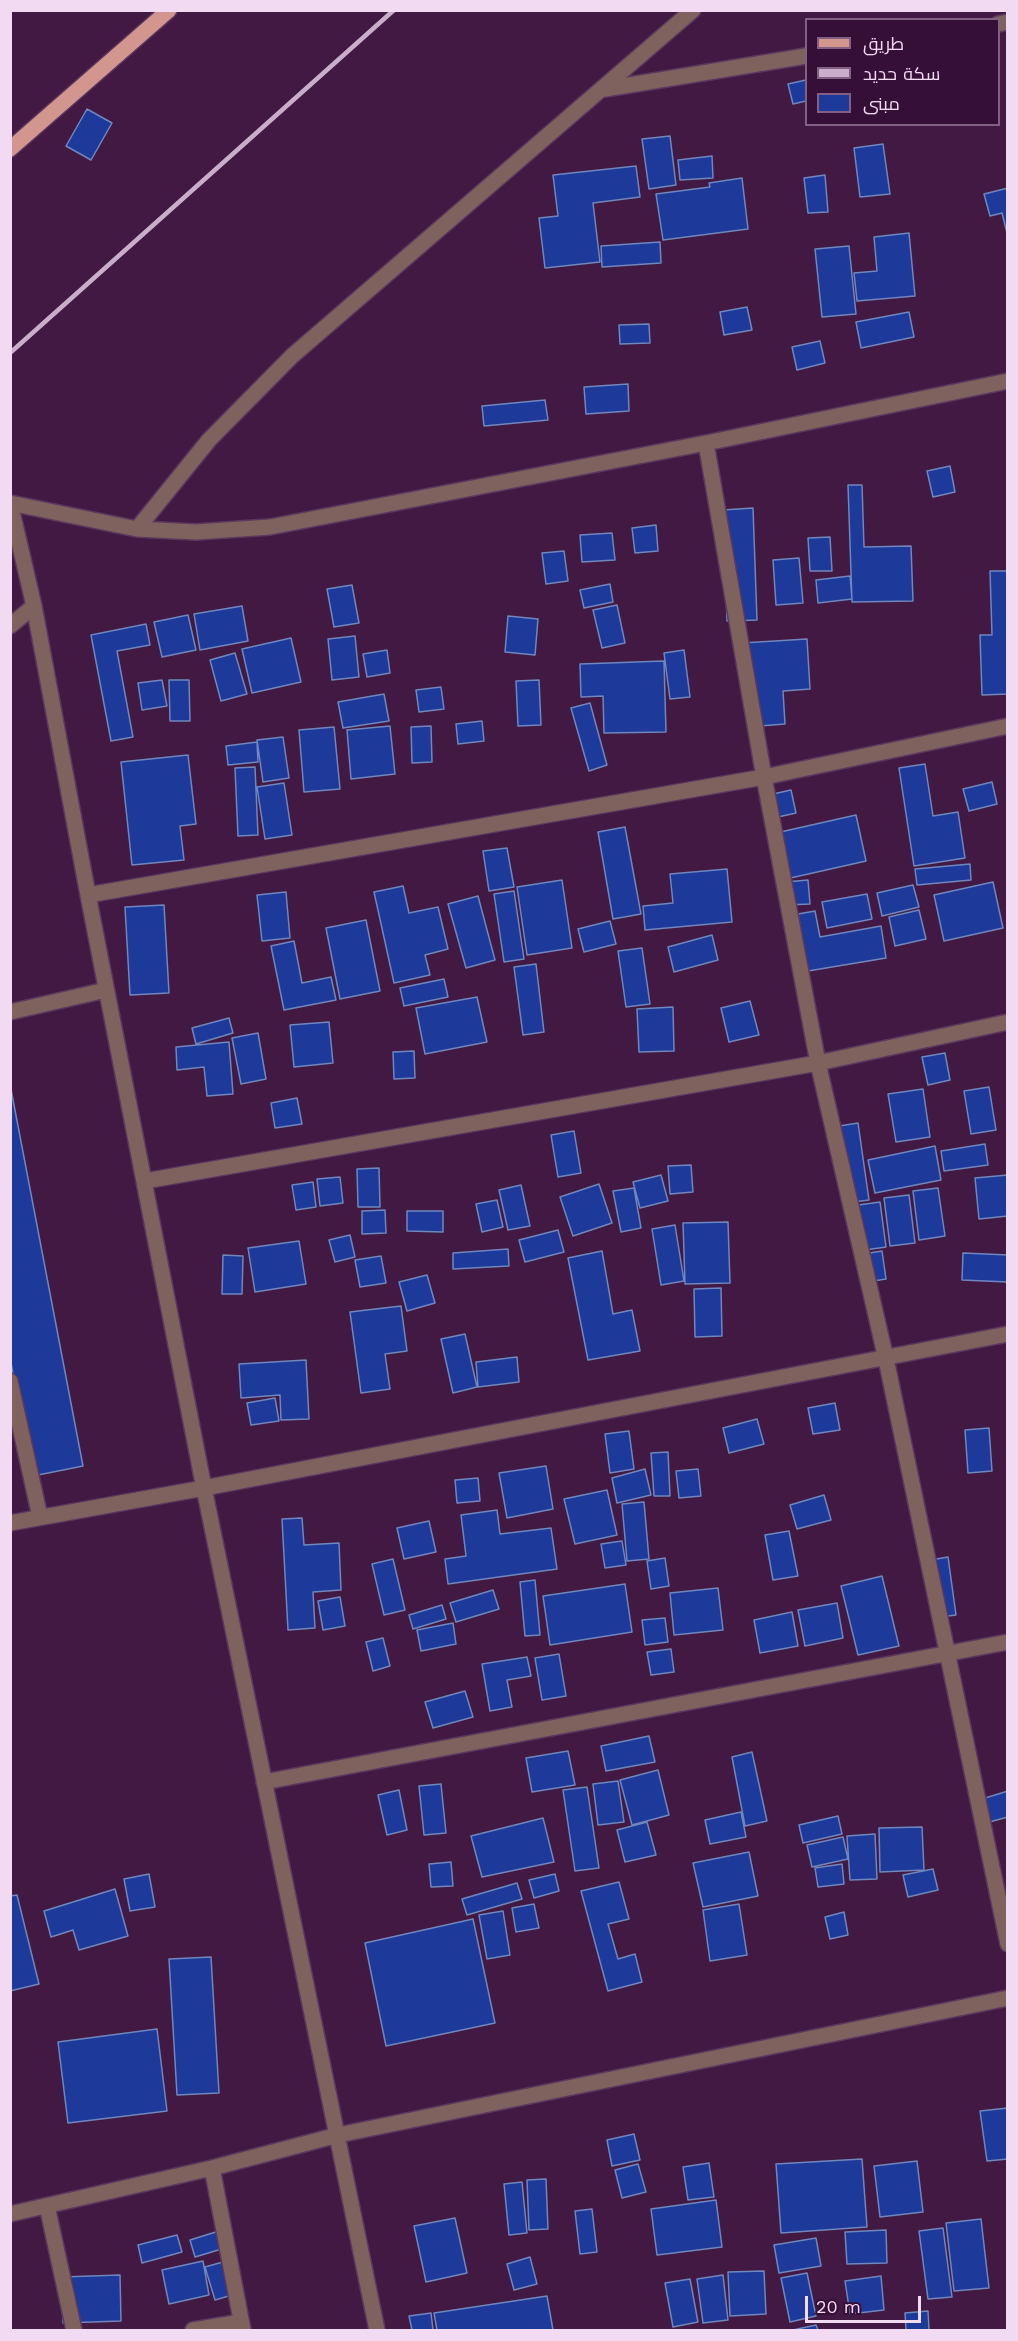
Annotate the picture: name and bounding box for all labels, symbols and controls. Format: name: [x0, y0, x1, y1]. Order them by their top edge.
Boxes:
legend: [805, 18, 1000, 126]
text: طريق: [863, 33, 904, 54]
text: سكة حديد: [863, 63, 940, 84]
text: مبنى: [863, 93, 900, 114]
scale bar: [808, 2284, 924, 2322]
text: 20 m: [816, 2296, 861, 2317]

